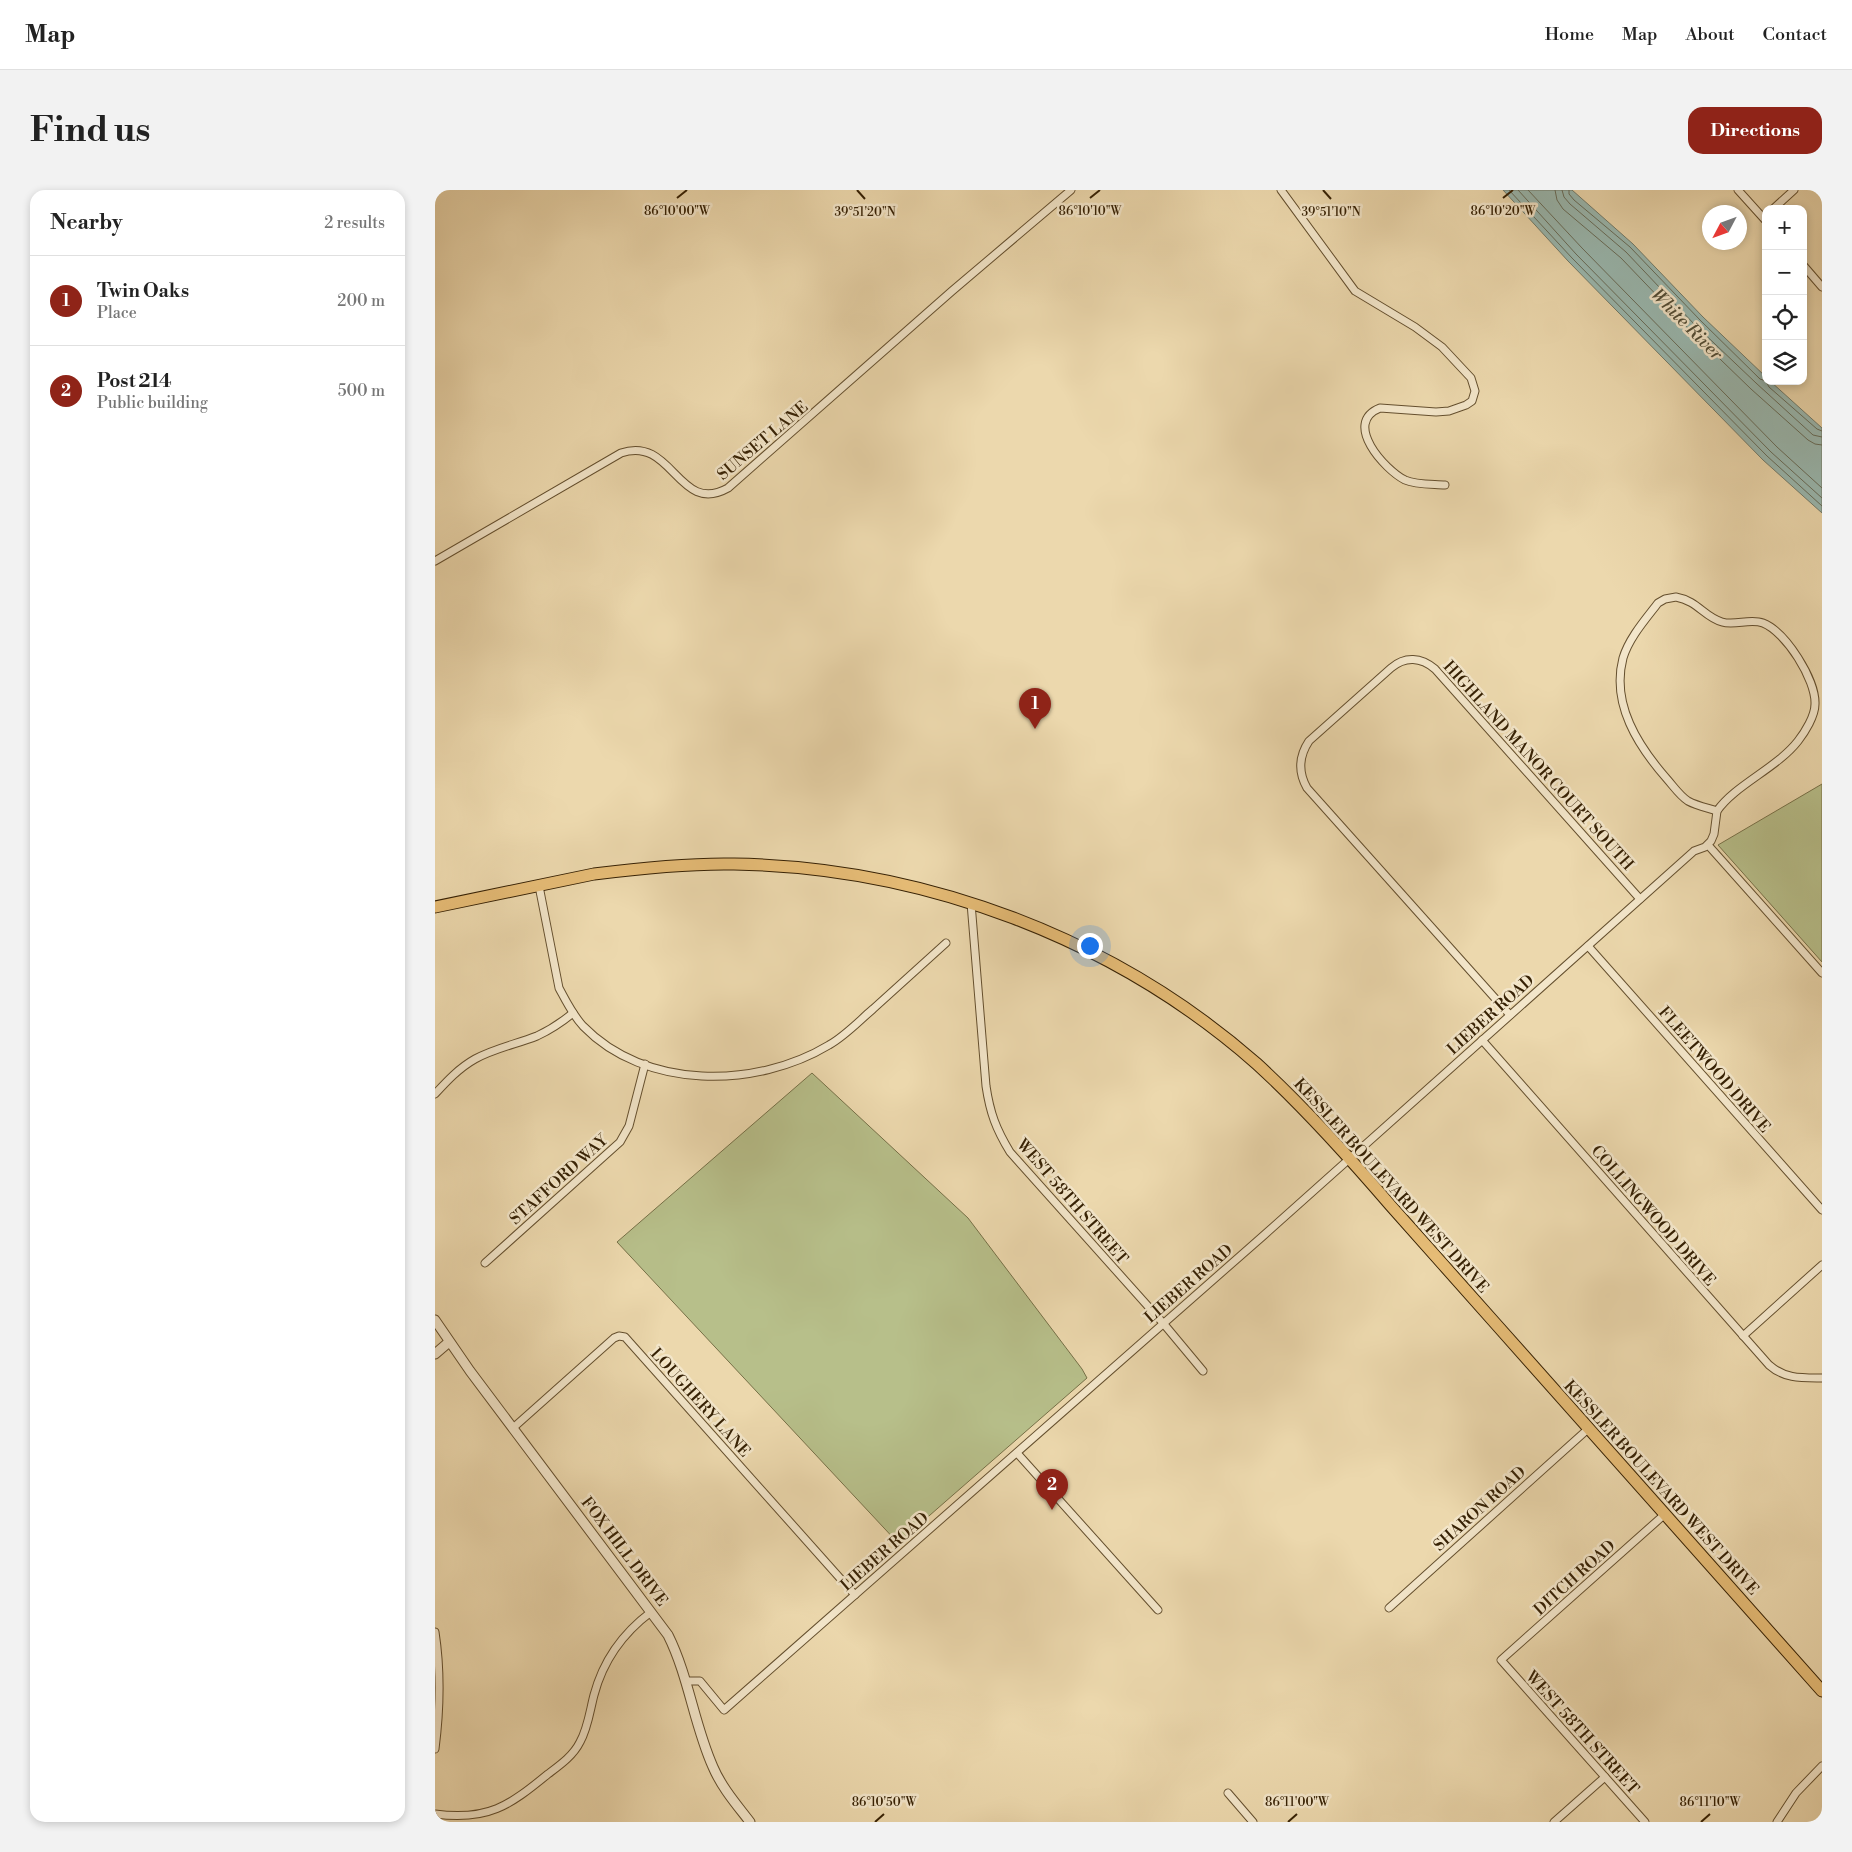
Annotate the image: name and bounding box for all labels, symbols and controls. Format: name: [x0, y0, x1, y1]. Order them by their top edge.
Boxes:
text: Map: [25, 20, 75, 50]
text: Home: [1545, 23, 1594, 46]
text: Map: [1622, 23, 1658, 46]
text: About: [1686, 23, 1735, 46]
text: Contact: [1763, 23, 1827, 46]
button: Directions: [1688, 107, 1822, 154]
text: Find us: [30, 109, 150, 152]
text: 86°10'00"W: [644, 204, 711, 219]
text: 86°10'10"W: [1059, 204, 1123, 219]
text: 86°10'20"W: [1471, 204, 1537, 219]
text: 39°51'20"N: [834, 205, 896, 220]
text: 39°51'10"N: [1301, 205, 1361, 220]
north arrow: [1702, 205, 1747, 250]
map controls: [1762, 205, 1807, 385]
button: +: [1762, 205, 1807, 250]
text: Nearby: [50, 210, 123, 236]
text: 2 results: [324, 213, 385, 233]
button: −: [1762, 250, 1807, 295]
text: Twin Oaks: [97, 279, 189, 303]
water label: White River: [1646, 284, 1728, 365]
text: 1: [62, 291, 70, 311]
text: 200 m: [337, 291, 385, 311]
button: locate: [1762, 295, 1807, 340]
text: Place: [97, 303, 137, 323]
button: layers: [1762, 340, 1807, 385]
text: Post 214: [97, 369, 172, 393]
text: 2: [61, 381, 71, 401]
text: 500 m: [338, 381, 385, 401]
text: Public building: [97, 393, 208, 413]
street label: SUNSET LANE: [713, 397, 812, 485]
street label: HIGHLAND MANOR COURT SOUTH: [1439, 657, 1638, 875]
pin: 1: [1019, 688, 1051, 729]
your location: [1077, 933, 1103, 959]
street label: LIEBER ROAD: [1443, 970, 1538, 1059]
street label: FLEETWOOD DRIVE: [1654, 1002, 1775, 1137]
street label: KESSLER BOULEVARD WEST DRIVE: [1289, 1074, 1493, 1297]
street label: STAFFORD WAY: [505, 1129, 613, 1229]
street label: WEST 58TH STREET: [1012, 1134, 1132, 1269]
street label: COLLINGWOOD DRIVE: [1587, 1141, 1720, 1290]
street label: LIEBER ROAD: [1140, 1240, 1237, 1328]
street label: LOUGHERY LANE: [646, 1344, 755, 1461]
street label: KESSLER BOULEVARD WEST DRIVE: [1559, 1376, 1763, 1599]
street label: SHARON ROAD: [1429, 1462, 1530, 1555]
pin: 2: [1036, 1469, 1068, 1510]
street label: FOX HILL DRIVE: [577, 1493, 672, 1610]
street label: LIEBER ROAD: [836, 1508, 933, 1596]
street label: DITCH ROAD: [1530, 1536, 1620, 1620]
street label: WEST 58TH STREET: [1521, 1666, 1643, 1799]
text: 86°10'50"W: [852, 1795, 917, 1810]
text: 86°11'00"W: [1265, 1795, 1330, 1810]
text: 86°11'10"W: [1680, 1795, 1741, 1810]

